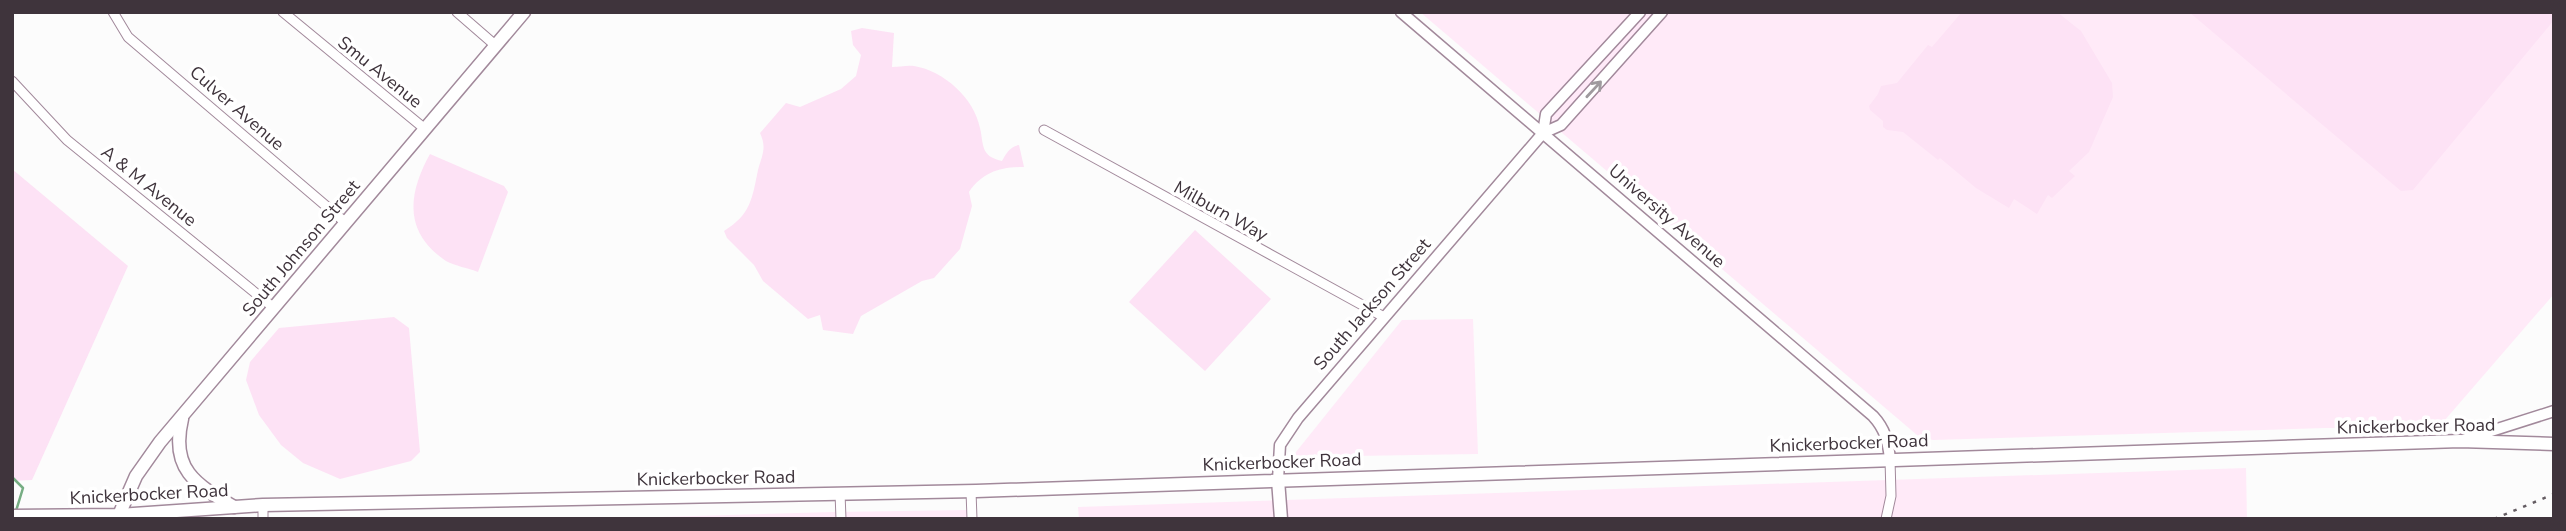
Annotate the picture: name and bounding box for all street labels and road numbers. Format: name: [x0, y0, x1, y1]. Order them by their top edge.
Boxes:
street label: Smu Avenue: [333, 30, 427, 114]
street label: Culver Avenue: [185, 60, 289, 156]
street label: A & M Avenue: [96, 140, 202, 232]
street label: University Avenue: [1604, 159, 1730, 273]
street label: South Johnson Street: [237, 174, 366, 321]
street label: Milburn Way: [1170, 175, 1273, 247]
street label: South Jackson Street: [1308, 232, 1436, 375]
street label: Knickerbocker Road: [2336, 413, 2496, 439]
street label: Knickerbocker Road: [1769, 428, 1929, 458]
street label: Knickerbocker Road: [1202, 447, 1362, 477]
street label: Knickerbocker Road: [636, 465, 796, 491]
street label: Knickerbocker Road: [69, 478, 229, 510]

